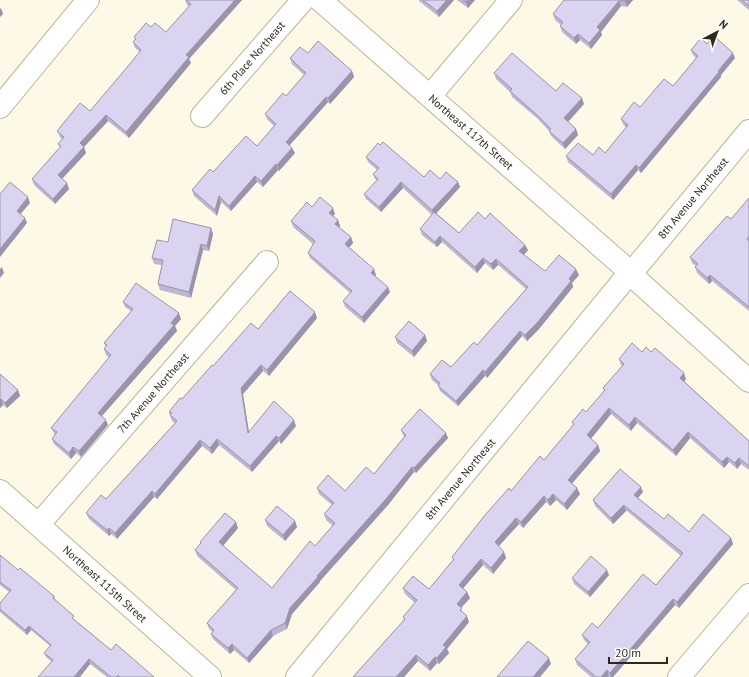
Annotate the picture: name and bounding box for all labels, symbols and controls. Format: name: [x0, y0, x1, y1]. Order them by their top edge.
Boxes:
north arrow: [697, 12, 737, 52]
text: N: [716, 17, 731, 32]
street label: 6th Place Northeast: [216, 18, 288, 98]
street label: Northeast 117th Street: [426, 91, 517, 173]
street label: 8th Avenue Northeast: [655, 154, 731, 242]
street label: 7th Avenue Northeast: [114, 350, 192, 436]
street label: 8th Avenue Northeast: [422, 435, 498, 523]
street label: Northeast 115th Street: [60, 543, 150, 626]
scale bar: [609, 639, 667, 665]
text: 20 m: [615, 645, 641, 660]

